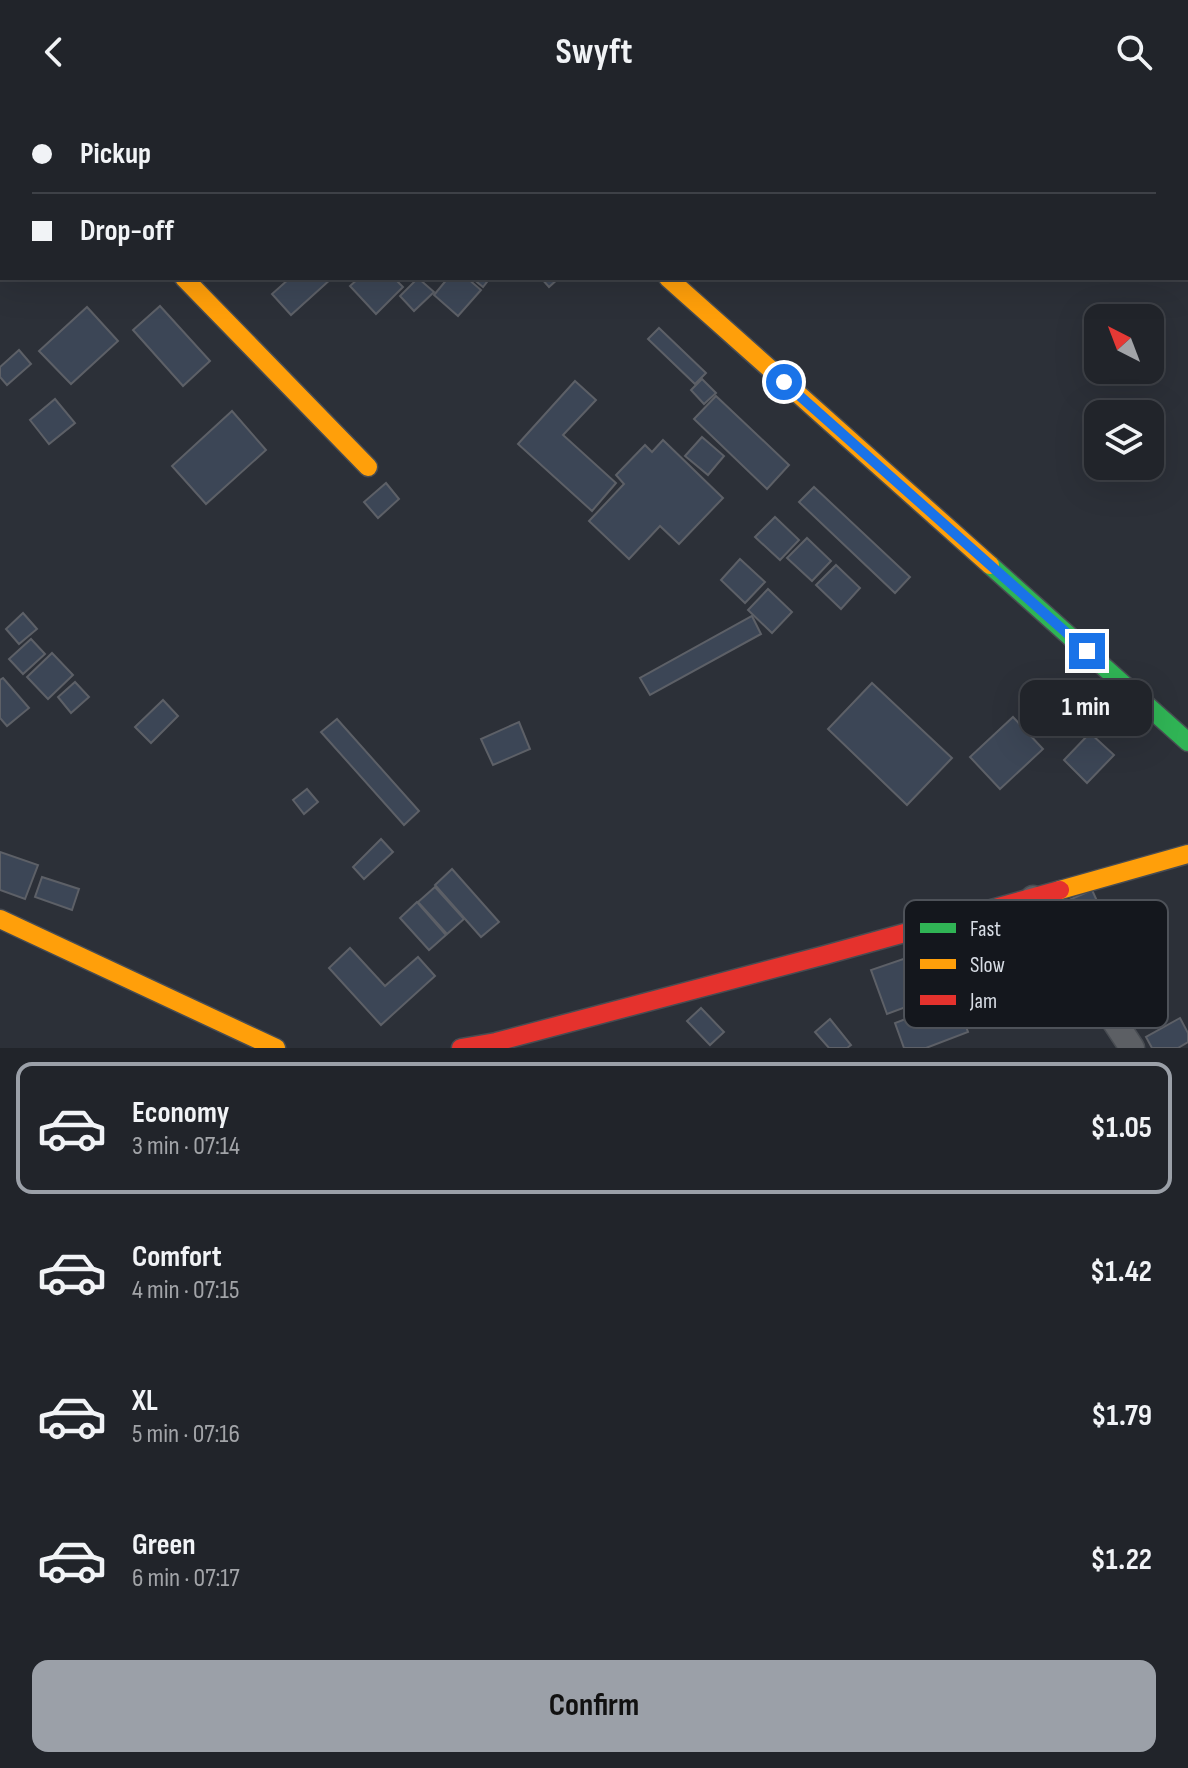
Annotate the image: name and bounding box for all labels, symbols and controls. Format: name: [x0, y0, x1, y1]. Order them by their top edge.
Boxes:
icon: back: [32, 30, 76, 74]
icon: search: [1112, 30, 1156, 74]
text: Swyft: [556, 31, 632, 74]
text: Pickup: [80, 136, 151, 172]
text: Drop-off: [80, 213, 174, 249]
north arrow: [1084, 304, 1164, 384]
map controls: [1084, 304, 1164, 480]
route start: [766, 364, 802, 400]
button: layers: [1084, 400, 1164, 480]
route end: [1069, 633, 1105, 669]
callout: 1 min: [1021, 679, 1153, 735]
text: 1 min: [1062, 692, 1110, 723]
legend: [904, 900, 1168, 1028]
text: Fast: [970, 916, 1001, 943]
text: Slow: [970, 952, 1005, 979]
text: Jam: [969, 988, 997, 1015]
icon: car: [36, 1092, 108, 1164]
text: Economy: [132, 1095, 229, 1131]
text: $1.05: [1091, 1110, 1152, 1146]
text: 3 min · 07:14: [132, 1131, 240, 1162]
icon: car: [36, 1236, 108, 1308]
text: Comfort: [132, 1239, 222, 1275]
text: $1.42: [1090, 1254, 1152, 1290]
text: 4 min · 07:15: [132, 1275, 239, 1306]
icon: car: [36, 1380, 108, 1452]
text: XL: [132, 1383, 158, 1419]
text: $1.79: [1091, 1398, 1152, 1434]
text: 5 min · 07:16: [132, 1419, 240, 1450]
icon: car: [36, 1524, 108, 1596]
text: Green: [132, 1527, 196, 1563]
text: $1.22: [1090, 1542, 1152, 1578]
text: 6 min · 07:17: [132, 1563, 240, 1594]
button: Confirm: [32, 1660, 1156, 1752]

